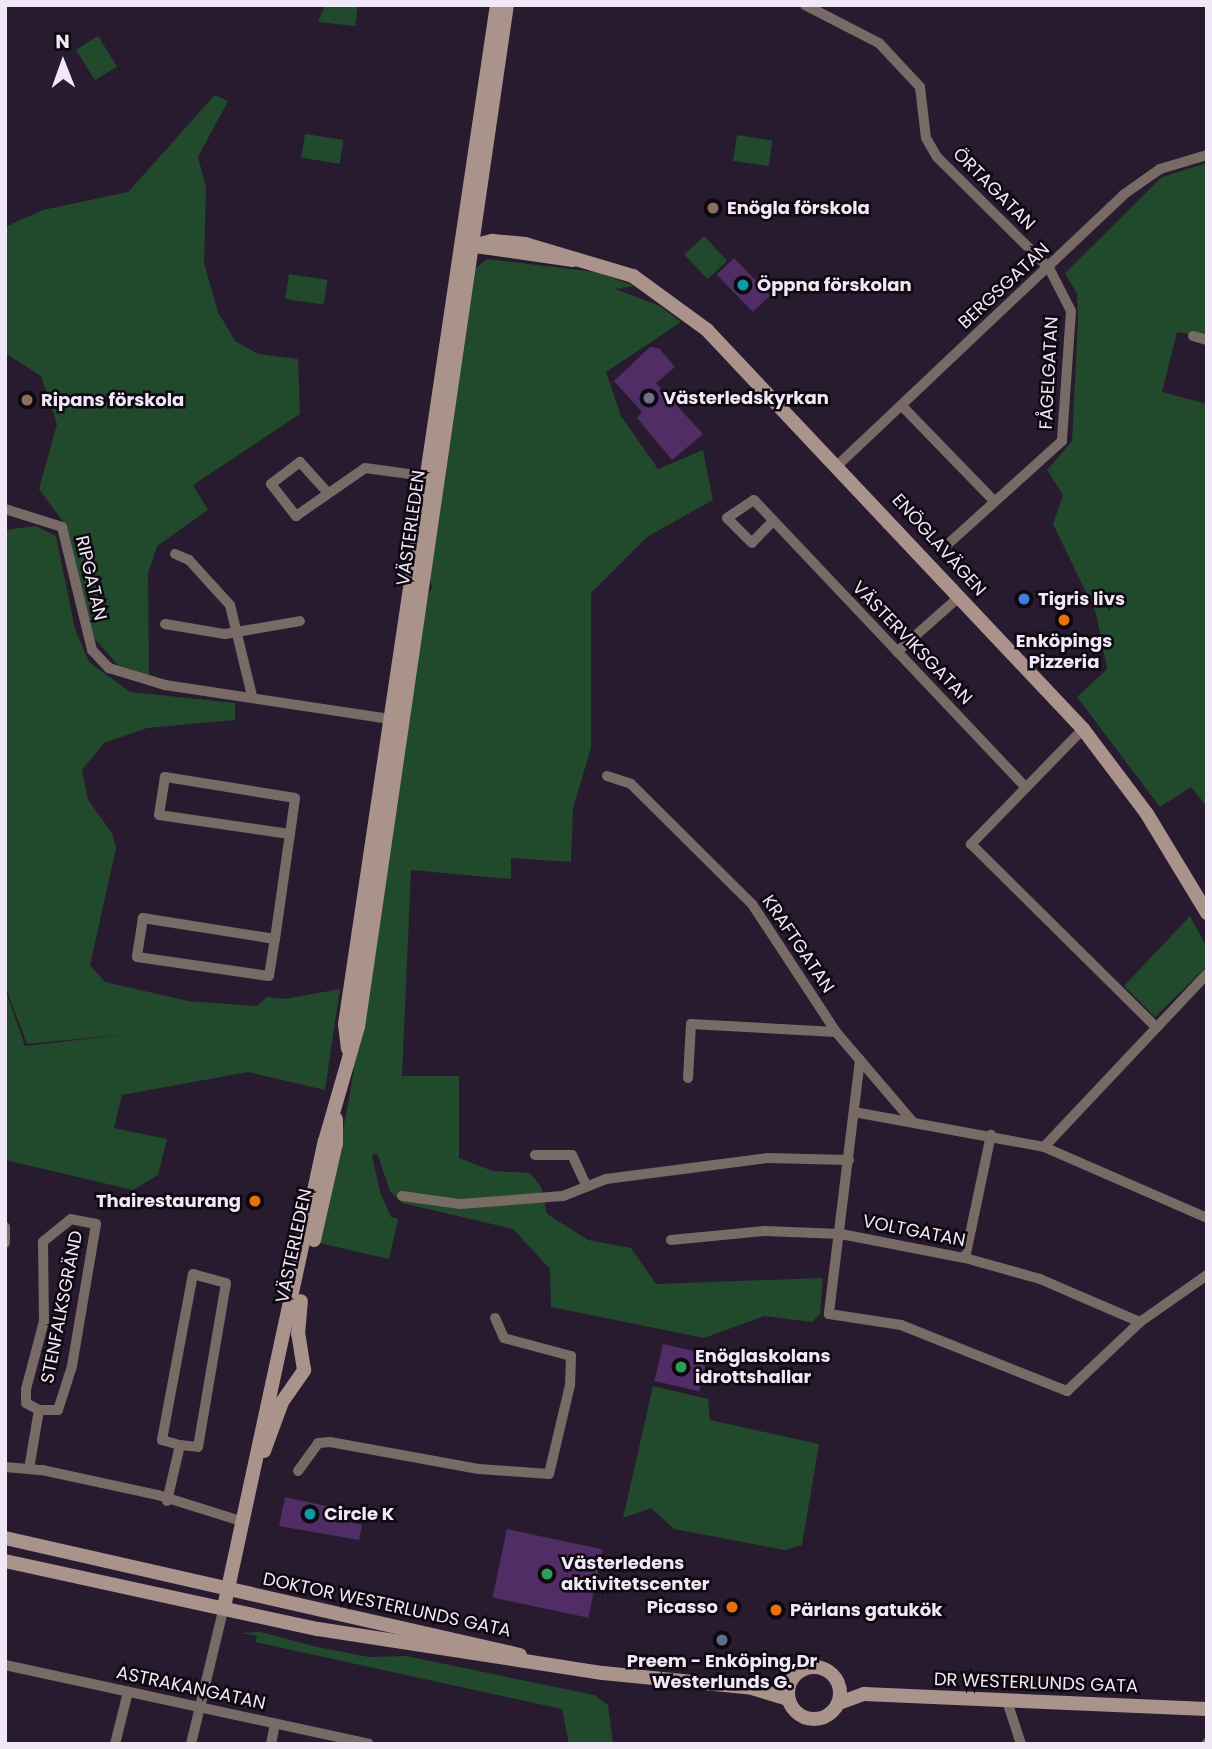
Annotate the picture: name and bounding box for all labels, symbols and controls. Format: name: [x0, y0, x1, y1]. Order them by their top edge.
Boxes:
north arrow: [28, 28, 98, 98]
text: N: [55, 28, 70, 55]
street label: ÖRTAGATAN: [948, 143, 1040, 235]
place label: Enögla förskola: [727, 197, 870, 219]
marker: Enögla förskola: [705, 200, 721, 216]
street label: BERGSGATAN: [954, 238, 1054, 334]
place label: Öppna förskolan: [757, 274, 912, 296]
marker: Öppna förskolan: [735, 277, 751, 293]
street label: FÅGELGATAN: [1035, 316, 1063, 430]
place label: Västerledskyrkan: [663, 387, 829, 409]
place label: Ripans förskola: [41, 389, 184, 411]
marker: Västerledskyrkan: [641, 390, 657, 406]
marker: Ripans förskola: [19, 392, 35, 408]
street label: VÄSTERLEDEN: [392, 469, 430, 587]
street label: ENÖGLAVÄGEN: [887, 489, 991, 601]
street label: RIPGATAN: [71, 533, 111, 623]
street label: VÄSTERVIKSGATAN: [847, 577, 977, 709]
place label: Tigris livs: [1038, 588, 1125, 610]
marker: Tigris livs: [1016, 591, 1032, 607]
marker: Enköpings Pizzeria: [1056, 612, 1072, 628]
place label: Enköpings Pizzeria: [1016, 631, 1112, 674]
street label: KRAFTGATAN: [757, 891, 839, 997]
street label: VÄSTERLEDEN: [271, 1187, 317, 1305]
place label: Thairestaurang: [96, 1190, 241, 1212]
marker: Thairestaurang: [247, 1193, 263, 1209]
street label: VOLTGATAN: [861, 1210, 967, 1252]
street label: STENFALKSGRÄND: [37, 1229, 87, 1385]
place label: Enöglaskolans idrottshallar: [695, 1346, 830, 1388]
marker: Enöglaskolans idrottshallar: [673, 1359, 689, 1375]
place label: Circle K: [324, 1503, 394, 1525]
marker: Circle K: [302, 1506, 318, 1522]
place label: Västerledens aktivitetscenter: [561, 1553, 709, 1596]
marker: Västerledens aktivitetscenter: [539, 1566, 555, 1582]
street label: DOKTOR WESTERLUNDS GATA: [261, 1568, 513, 1642]
place label: Picasso: [647, 1596, 718, 1618]
marker: Picasso: [724, 1599, 740, 1615]
place label: Pärlans gatukök: [790, 1599, 942, 1621]
marker: Pärlans gatukök: [768, 1602, 784, 1618]
marker: Preem - Enköping,Dr Westerlunds G.: [714, 1632, 730, 1648]
place label: Preem - Enköping,Dr Westerlunds G.: [627, 1651, 817, 1694]
street label: ASTRAKANGATAN: [115, 1662, 267, 1714]
street label: DR WESTERLUNDS GATA: [933, 1669, 1139, 1697]

